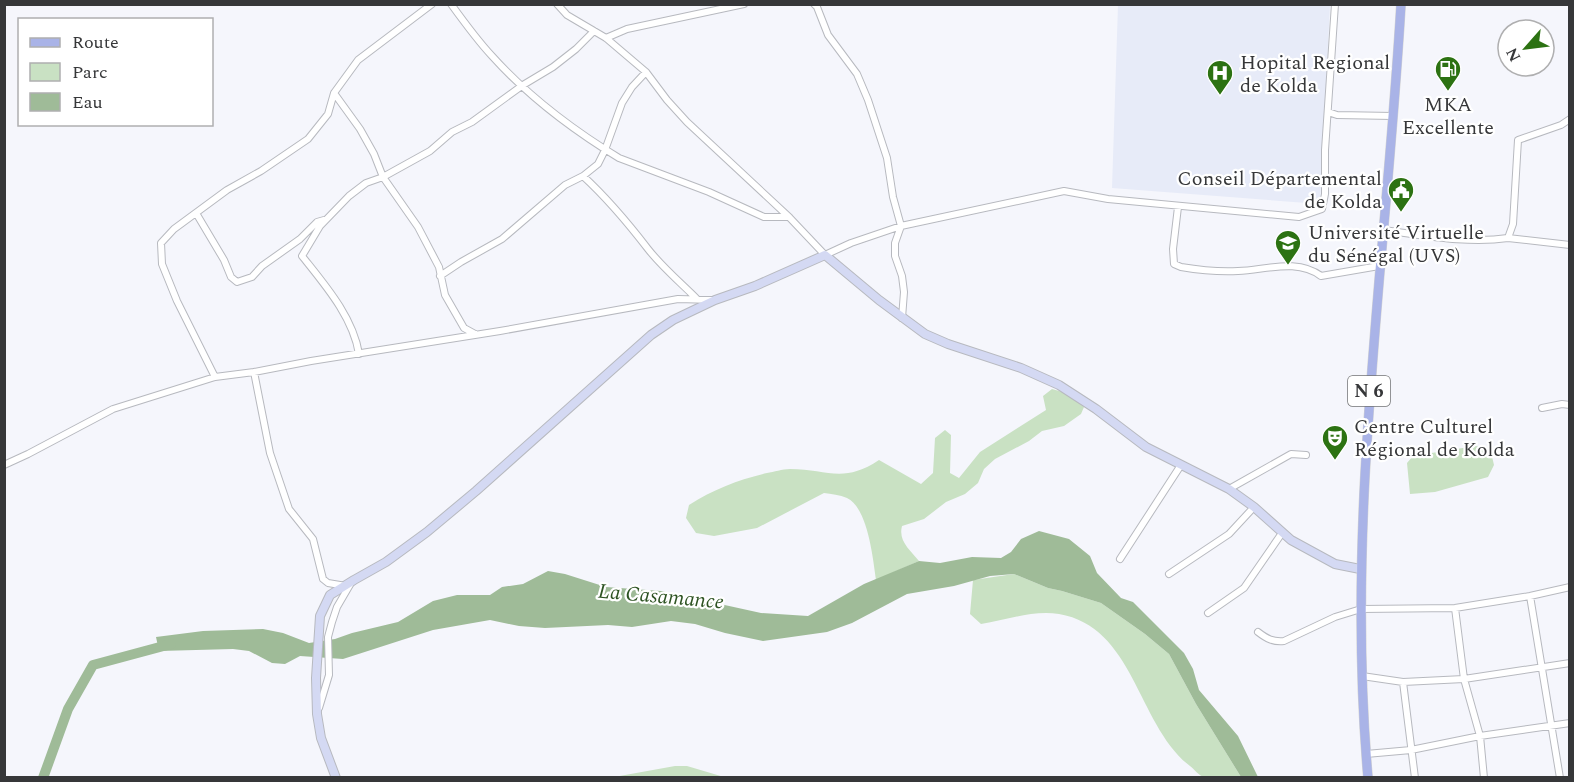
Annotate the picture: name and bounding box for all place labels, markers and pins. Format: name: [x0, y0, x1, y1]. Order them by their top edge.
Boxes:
place label: Hopital Regional de Kolda: [1240, 48, 1390, 101]
fuel station icon: MKA Excellente: [1433, 54, 1463, 92]
hospital icon: Hopital Regional de Kolda: [1205, 58, 1235, 96]
place label: MKA Excellente: [1402, 90, 1494, 143]
place label: Conseil Départemental de Kolda: [1177, 164, 1382, 217]
public building icon: Conseil Départemental de Kolda: [1386, 175, 1416, 213]
place label: Université Virtuelle du Sénégal (UVS): [1308, 218, 1484, 271]
school or university icon: Université Virtuelle du Sénégal (UVS): [1273, 228, 1303, 266]
place label: Centre Culturel Régional de Kolda: [1354, 412, 1515, 465]
theatre icon: Centre Culturel Régional de Kolda: [1320, 423, 1350, 461]

